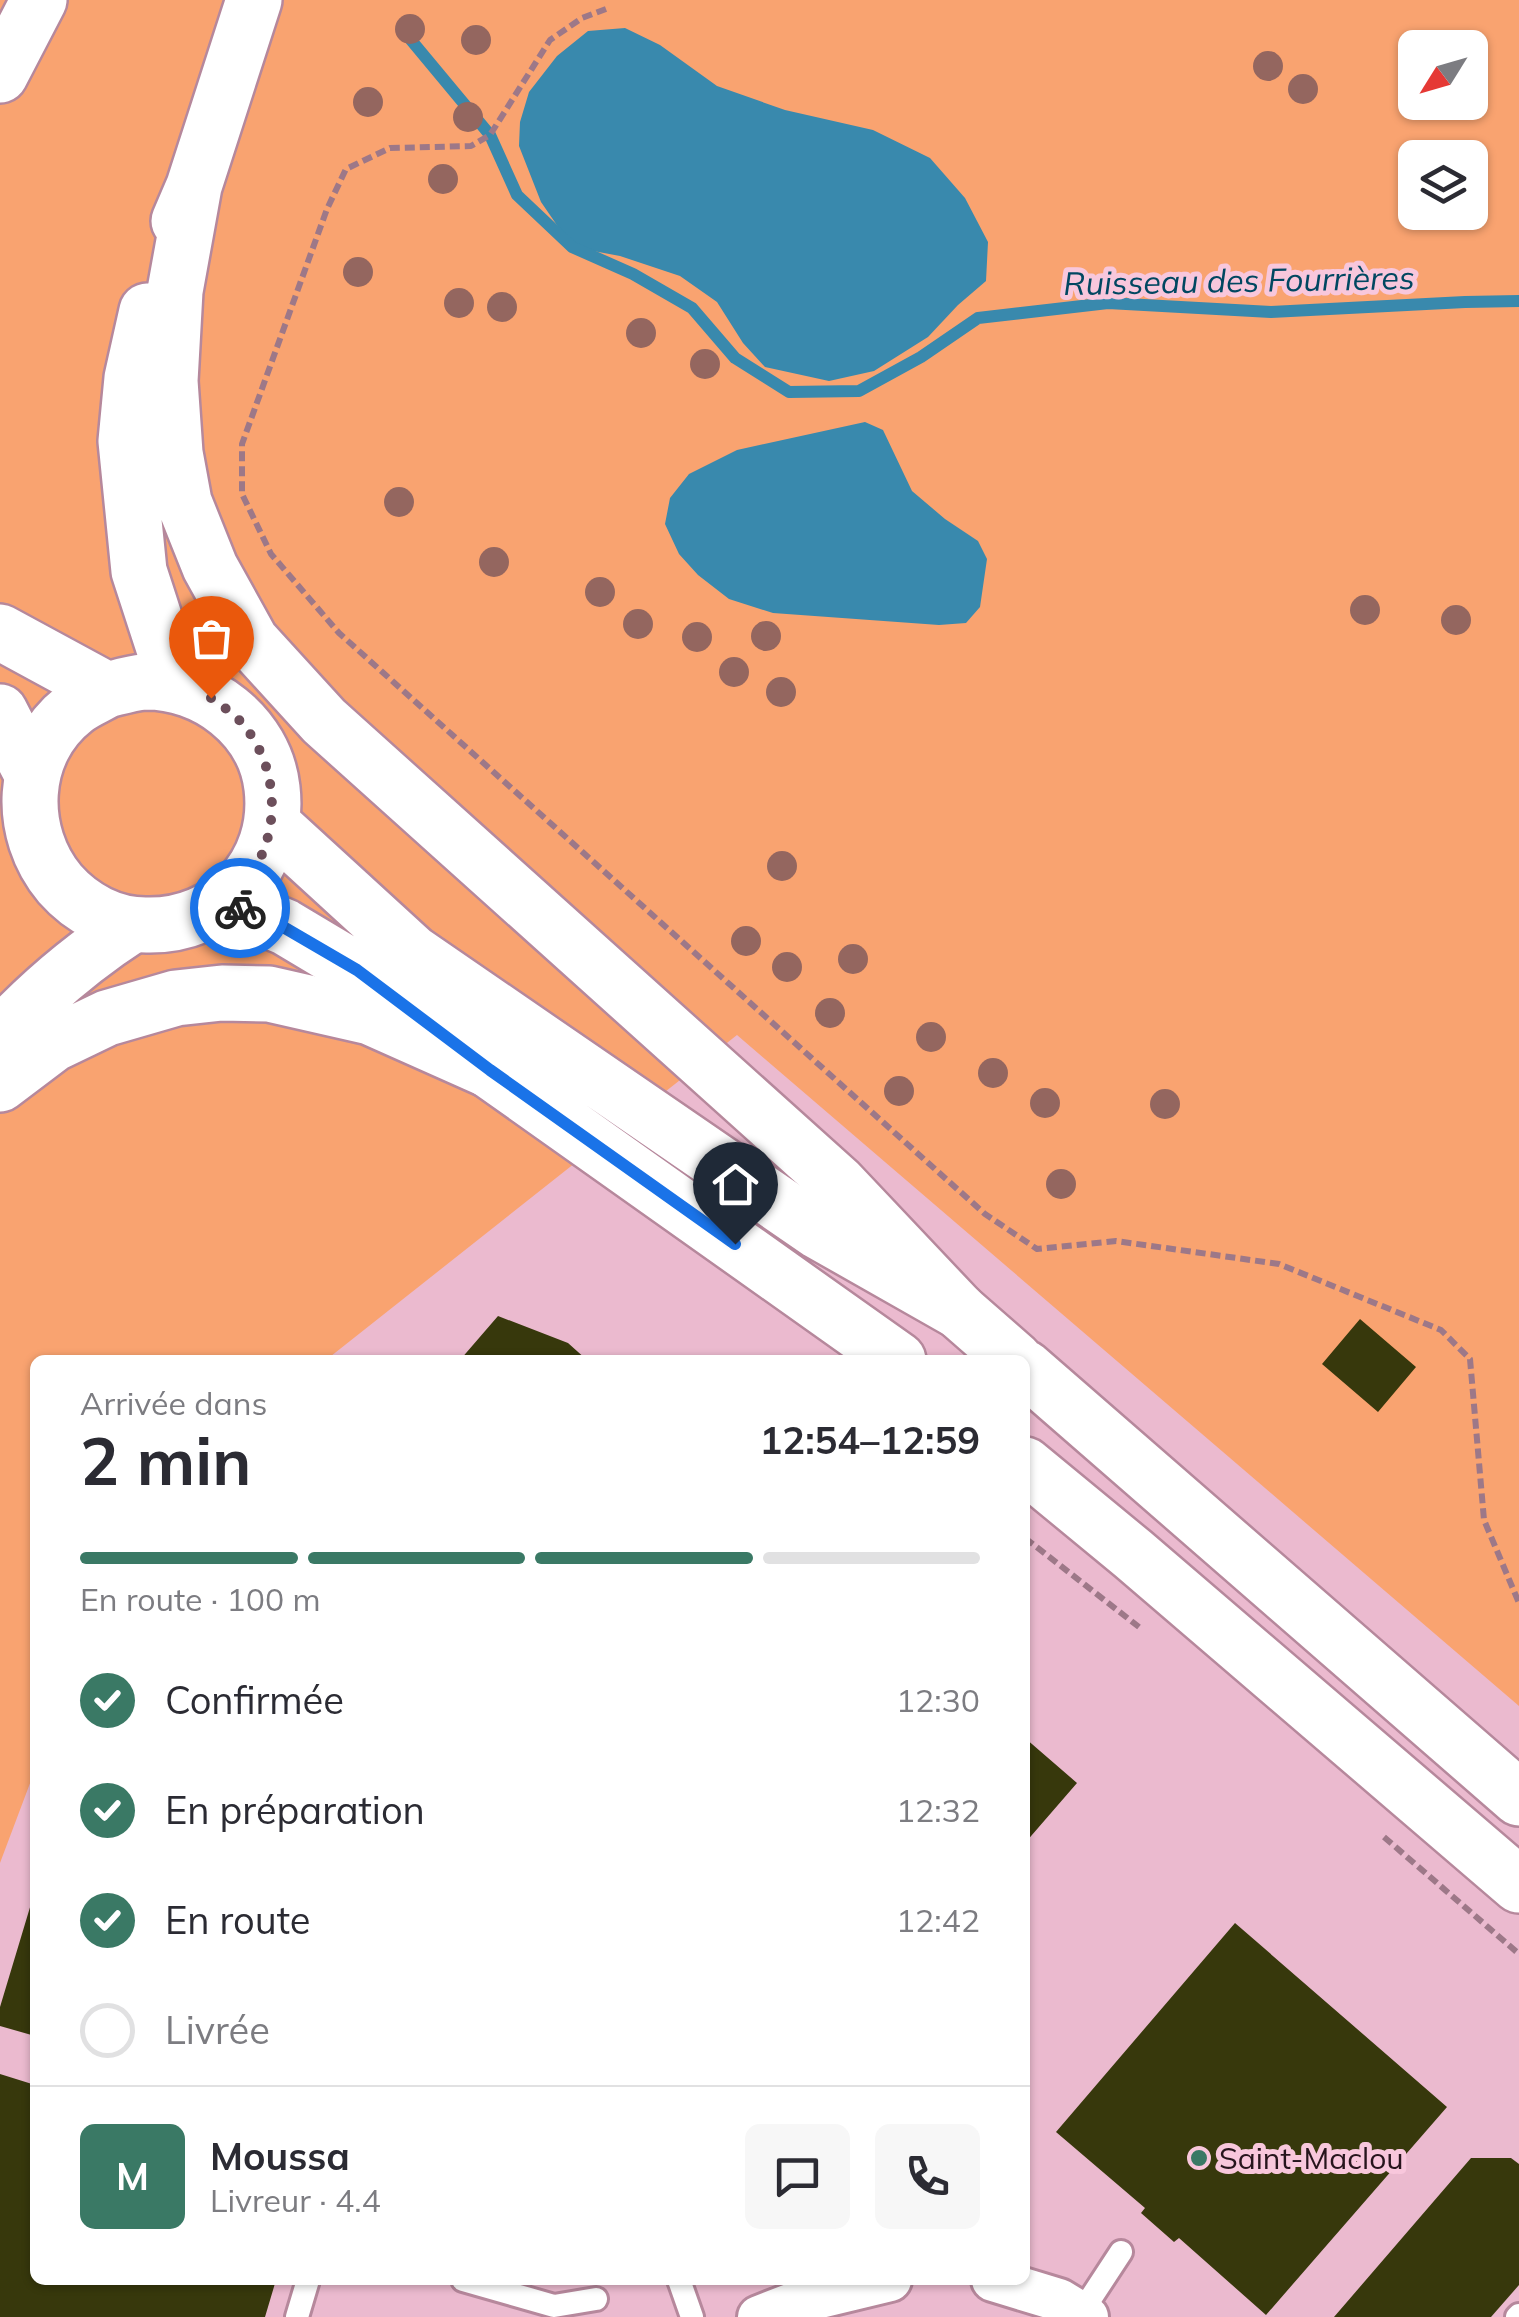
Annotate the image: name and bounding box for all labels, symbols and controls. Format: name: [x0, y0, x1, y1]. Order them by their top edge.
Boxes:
north arrow: [1398, 30, 1488, 120]
map controls: [1398, 30, 1488, 230]
button: layers: [1398, 140, 1488, 230]
water label: Ruisseau des Fourrières: [1063, 257, 1415, 303]
pin: [169, 596, 254, 699]
icon: bag: [184, 611, 239, 666]
courier: [190, 858, 290, 958]
icon: bike: [213, 881, 268, 936]
pin: [693, 1142, 778, 1245]
icon: home: [708, 1157, 763, 1212]
text: Arrivée dans: [80, 1383, 267, 1423]
text: 12:54–12:59: [760, 1416, 980, 1464]
text: 2 min: [80, 1420, 251, 1501]
text: En route · 100 m: [80, 1579, 321, 1619]
icon: check: [80, 1673, 135, 1728]
text: Confirmée: [165, 1676, 344, 1724]
text: 12:30: [896, 1680, 980, 1720]
icon: check: [80, 1783, 135, 1838]
text: En préparation: [165, 1786, 425, 1834]
text: 12:32: [896, 1790, 980, 1830]
icon: check: [80, 1893, 135, 1948]
text: En route: [165, 1896, 311, 1944]
text: 12:42: [896, 1900, 980, 1940]
text: Livrée: [165, 2006, 270, 2054]
button: chat: [745, 2124, 850, 2229]
button: phone: [875, 2124, 980, 2229]
text: Moussa: [210, 2132, 350, 2180]
place label: Saint-Maclou: [1219, 2139, 1404, 2177]
marker: Saint-Maclou: [1188, 2147, 1210, 2169]
text: M: [116, 2152, 149, 2200]
text: Livreur · 4.4: [210, 2180, 381, 2220]

